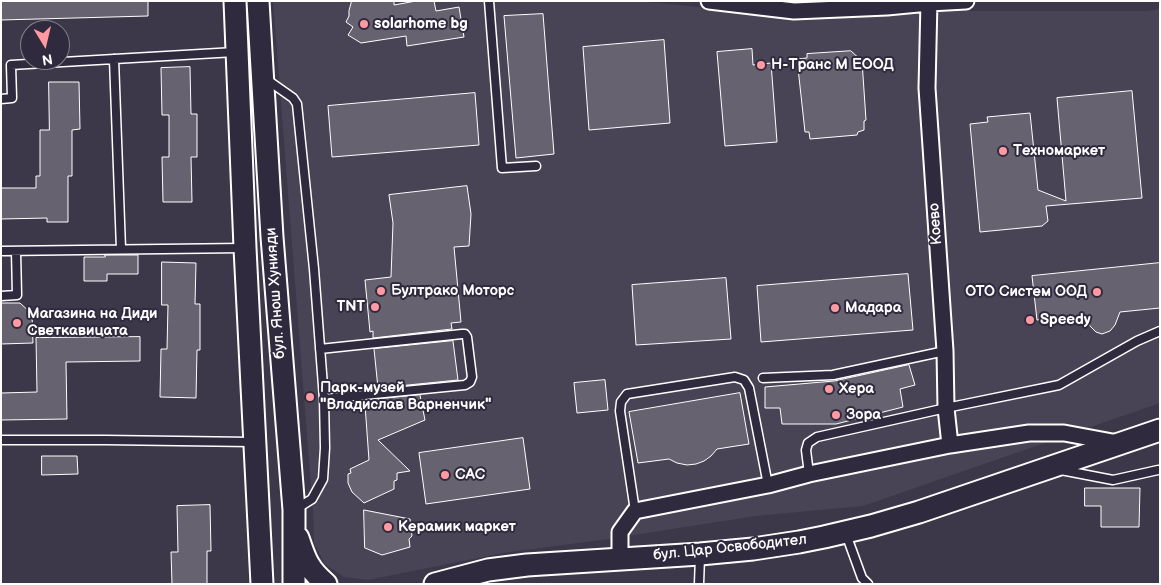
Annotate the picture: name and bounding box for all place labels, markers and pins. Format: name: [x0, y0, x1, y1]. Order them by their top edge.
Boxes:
place label: solarhome bg: [374, 15, 468, 33]
marker: solarhome bg: [358, 18, 370, 30]
place label: Н-Транс М ЕООД: [771, 56, 894, 74]
marker: Н-Транс М ЕООД: [755, 59, 767, 71]
place label: Техномаркет: [1013, 142, 1105, 160]
marker: Техномаркет: [997, 145, 1009, 157]
place label: Бултрако Моторс: [391, 282, 514, 300]
place label: ОТО Систем ООД: [965, 283, 1087, 301]
marker: Бултрако Моторс: [375, 285, 387, 297]
marker: ОТО Систем ООД: [1091, 286, 1103, 298]
place label: TNT: [337, 298, 365, 316]
place label: Мадара: [845, 299, 901, 317]
marker: TNT: [369, 301, 381, 313]
marker: Мадара: [829, 302, 841, 314]
place label: Магазина на Диди Светкавицата: [27, 305, 158, 340]
place label: Speedy: [1040, 311, 1091, 329]
marker: Speedy: [1024, 314, 1036, 326]
marker: Магазина на Диди Светкавицата: [11, 317, 23, 329]
place label: Парк-музей "Владислав Варненчик": [320, 379, 492, 414]
place label: Хера: [839, 380, 874, 398]
marker: Хера: [823, 383, 835, 395]
marker: Парк-музей "Владислав Варненчик": [304, 391, 316, 403]
place label: Зора: [846, 406, 881, 424]
marker: Зора: [830, 409, 842, 421]
place label: САС: [455, 466, 485, 484]
marker: САС: [439, 469, 451, 481]
place label: Керамик маркет: [398, 518, 516, 536]
marker: Керамик маркет: [382, 521, 394, 533]

